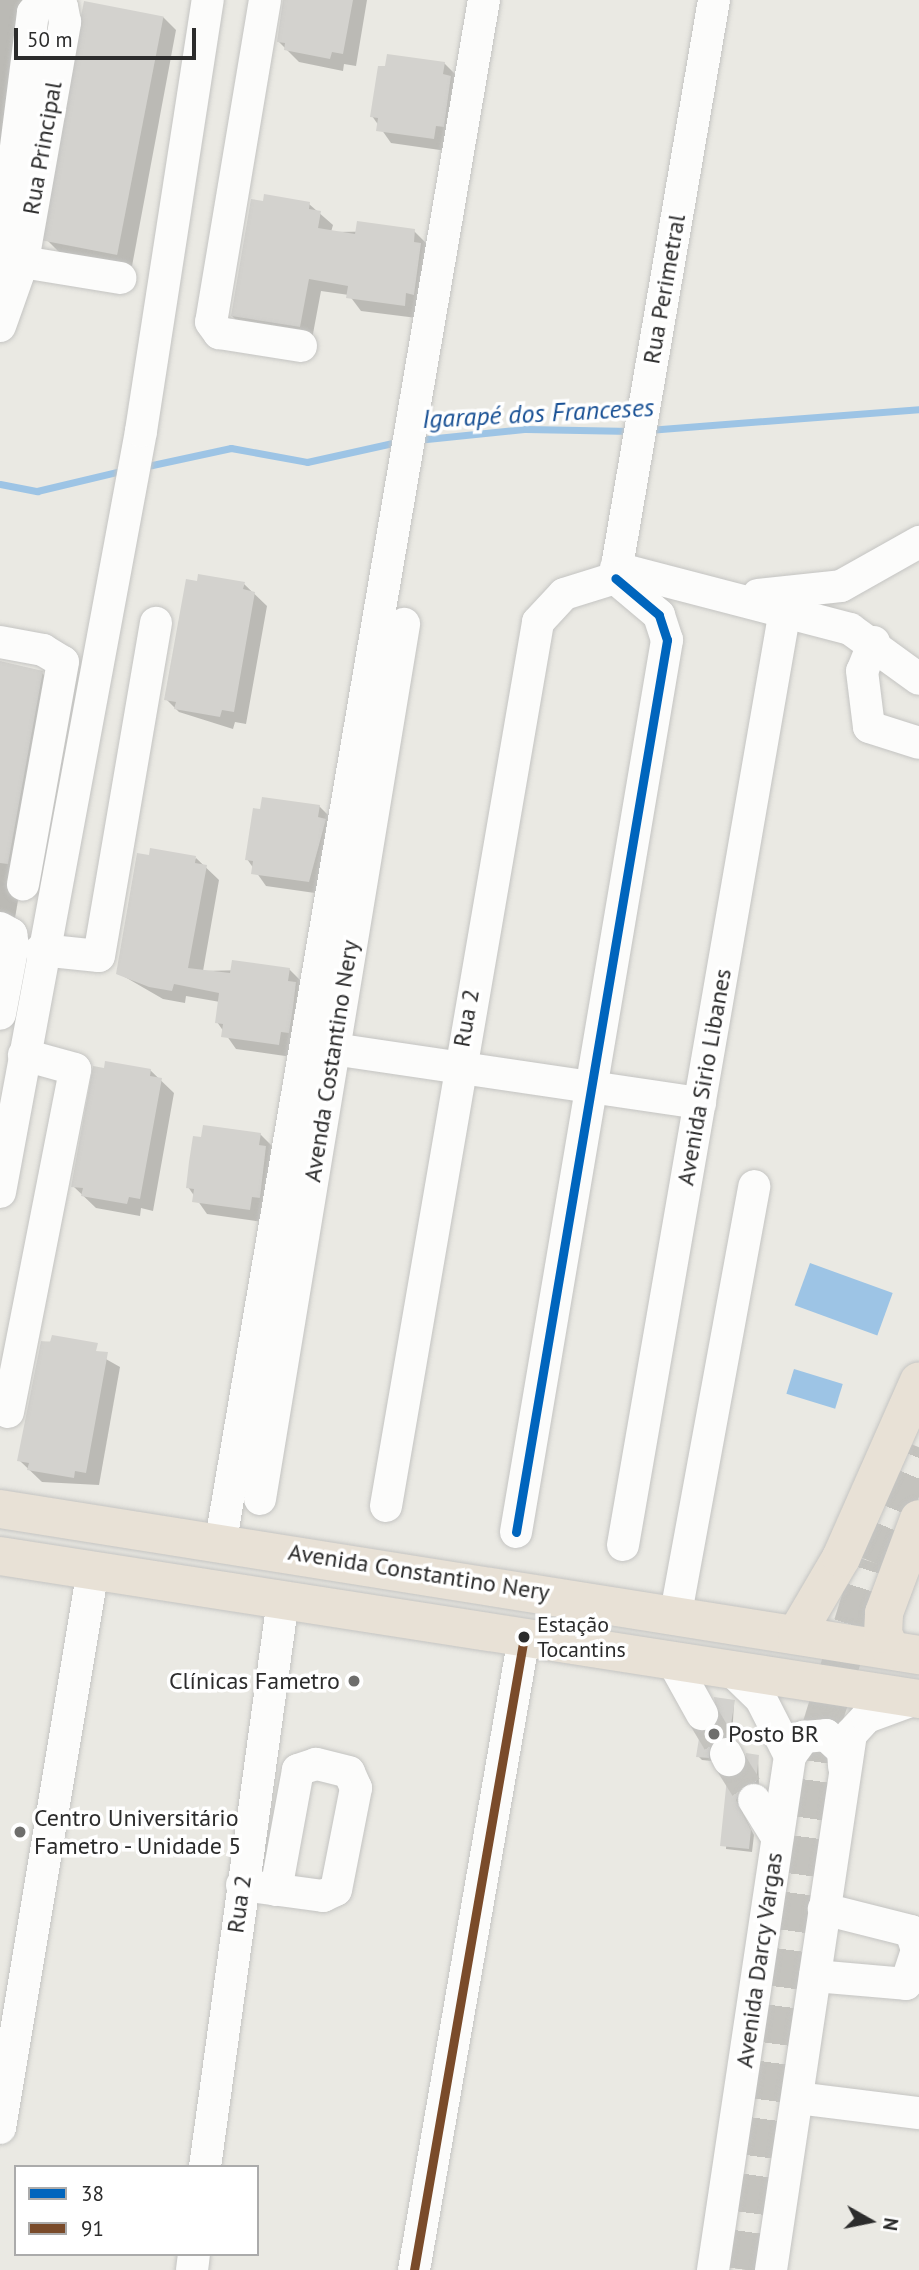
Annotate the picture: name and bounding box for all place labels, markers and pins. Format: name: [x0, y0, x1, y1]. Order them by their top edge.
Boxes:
place label: Estação Tocantins: [537, 1611, 626, 1662]
marker: Estação Tocantins: [517, 1630, 531, 1644]
place label: Clínicas Fametro: [169, 1667, 340, 1695]
marker: Clínicas Fametro: [346, 1673, 362, 1689]
place label: Posto BR: [728, 1720, 819, 1748]
marker: Posto BR: [706, 1726, 722, 1742]
place label: Centro Universitário Fametro - Unidade 5: [34, 1804, 245, 1860]
marker: Centro Universitário Fametro - Unidade 5: [12, 1824, 28, 1840]

